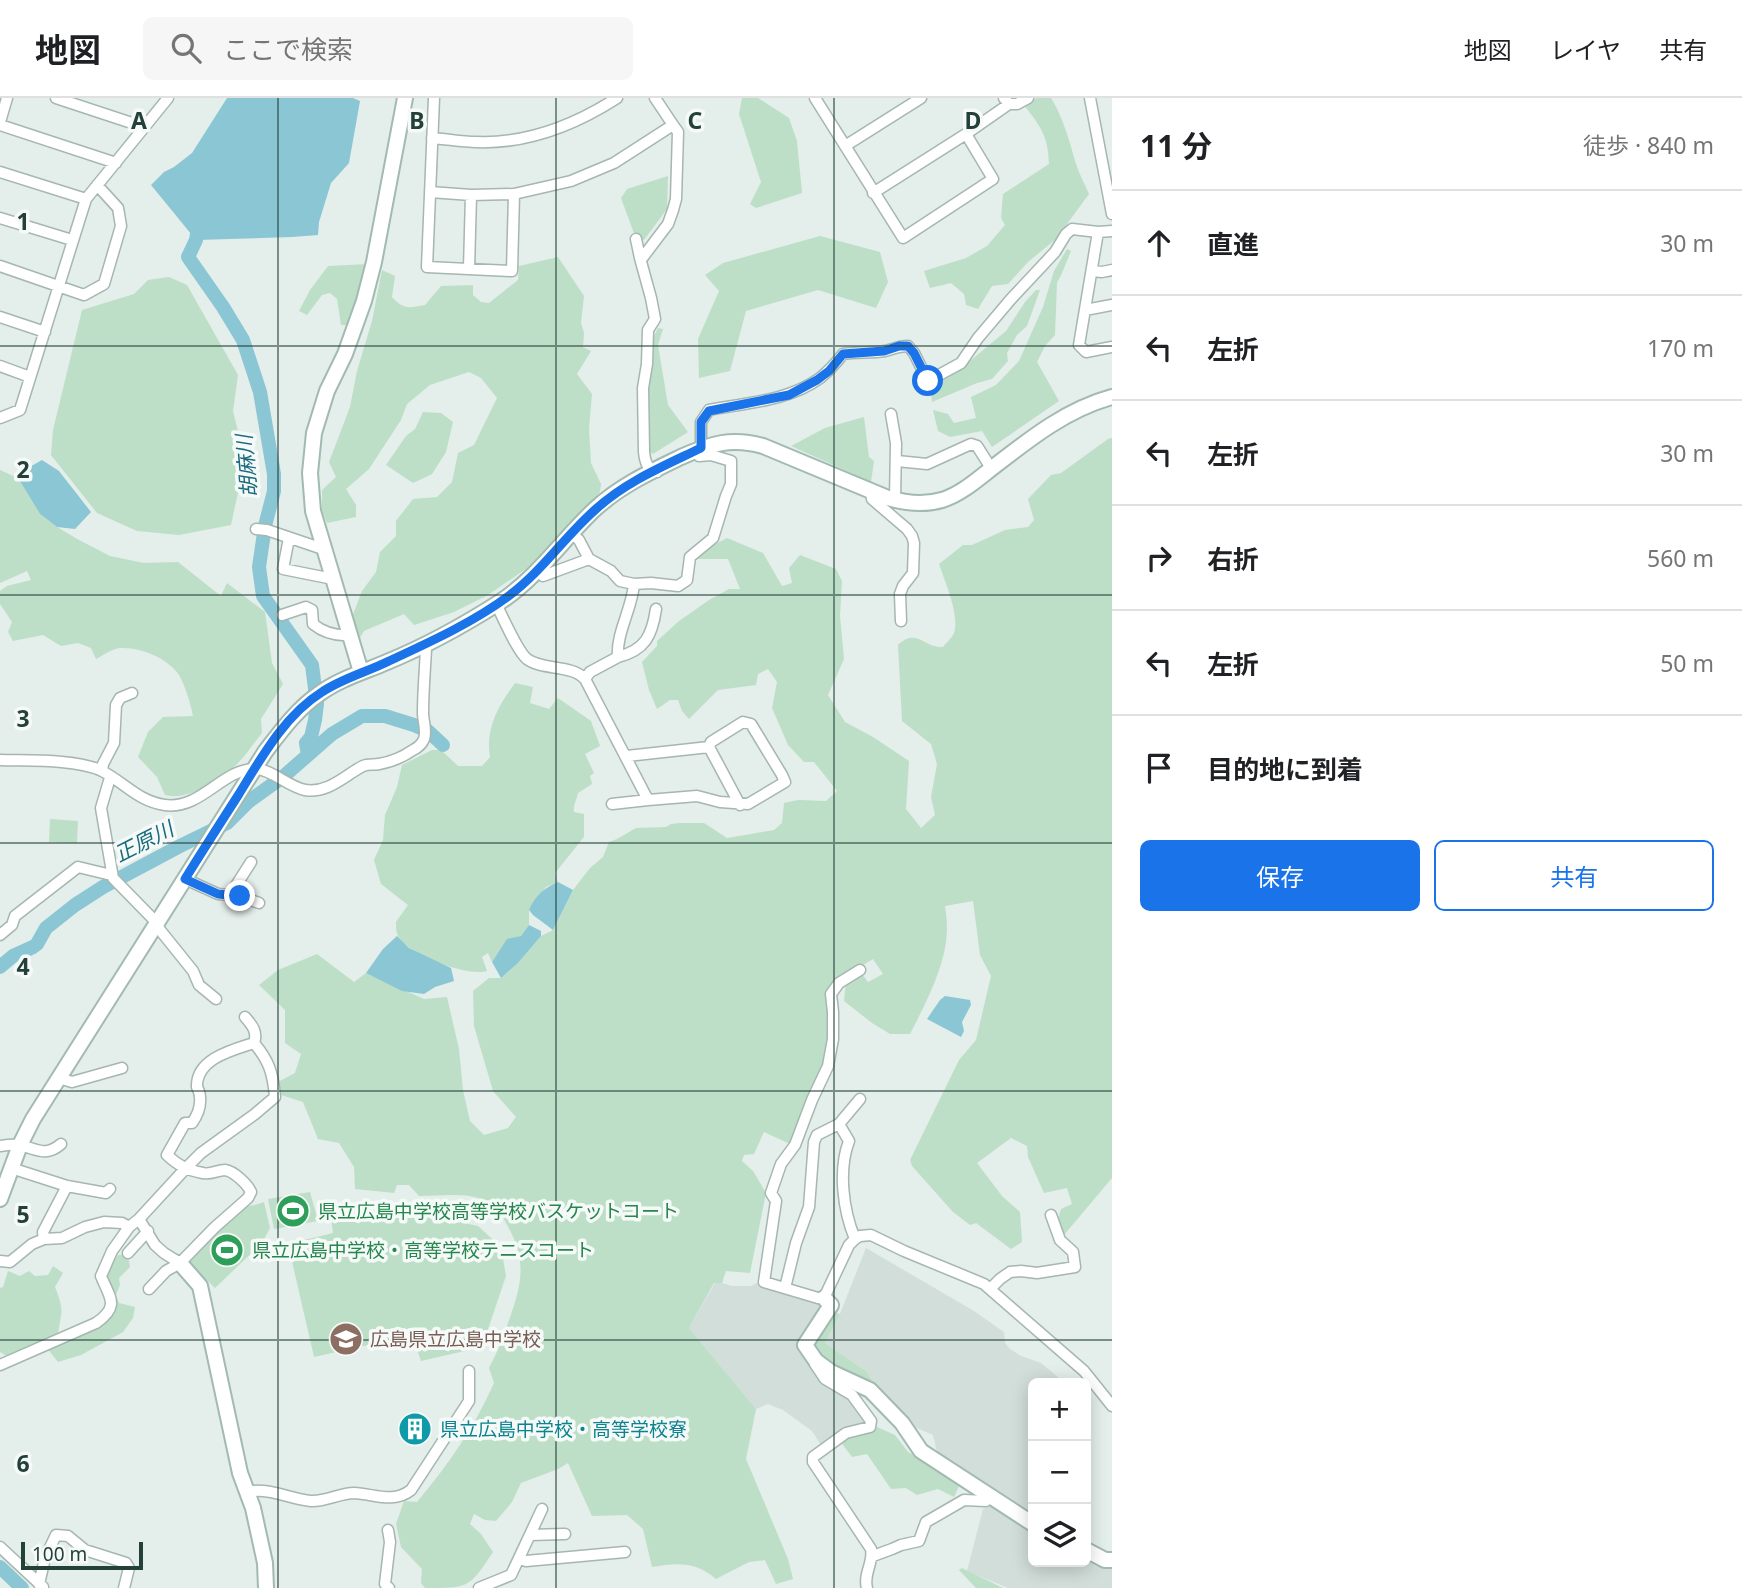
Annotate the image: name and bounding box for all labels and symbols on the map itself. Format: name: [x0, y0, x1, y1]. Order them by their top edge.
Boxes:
text: A: [131, 104, 147, 136]
text: B: [409, 104, 425, 136]
text: C: [688, 104, 703, 136]
text: D: [965, 104, 981, 136]
text: 1: [16, 205, 30, 237]
route start: [912, 365, 943, 396]
water label: 胡麻川: [229, 431, 263, 499]
text: 2: [16, 453, 30, 485]
text: 3: [16, 702, 30, 734]
water label: 正原川: [109, 813, 180, 868]
route end: [224, 880, 255, 911]
text: 4: [16, 950, 30, 982]
sports icon: 県立広島中学校高等学校バスケットコート: [274, 1192, 312, 1230]
text: 5: [16, 1198, 30, 1230]
place label: 県立広島中学校高等学校バスケットコート: [318, 1198, 679, 1224]
sports icon: 県立広島中学校・高等学校テニスコート: [208, 1231, 246, 1269]
place label: 県立広島中学校・高等学校テニスコート: [252, 1237, 594, 1263]
school or university icon: 広島県立広島中学校: [327, 1320, 365, 1358]
place label: 広島県立広島中学校: [370, 1326, 541, 1352]
building icon: 県立広島中学校・高等学校寮: [396, 1410, 434, 1448]
place label: 県立広島中学校・高等学校寮: [440, 1416, 687, 1442]
text: 6: [16, 1447, 30, 1479]
scale bar: [21, 1539, 144, 1571]

